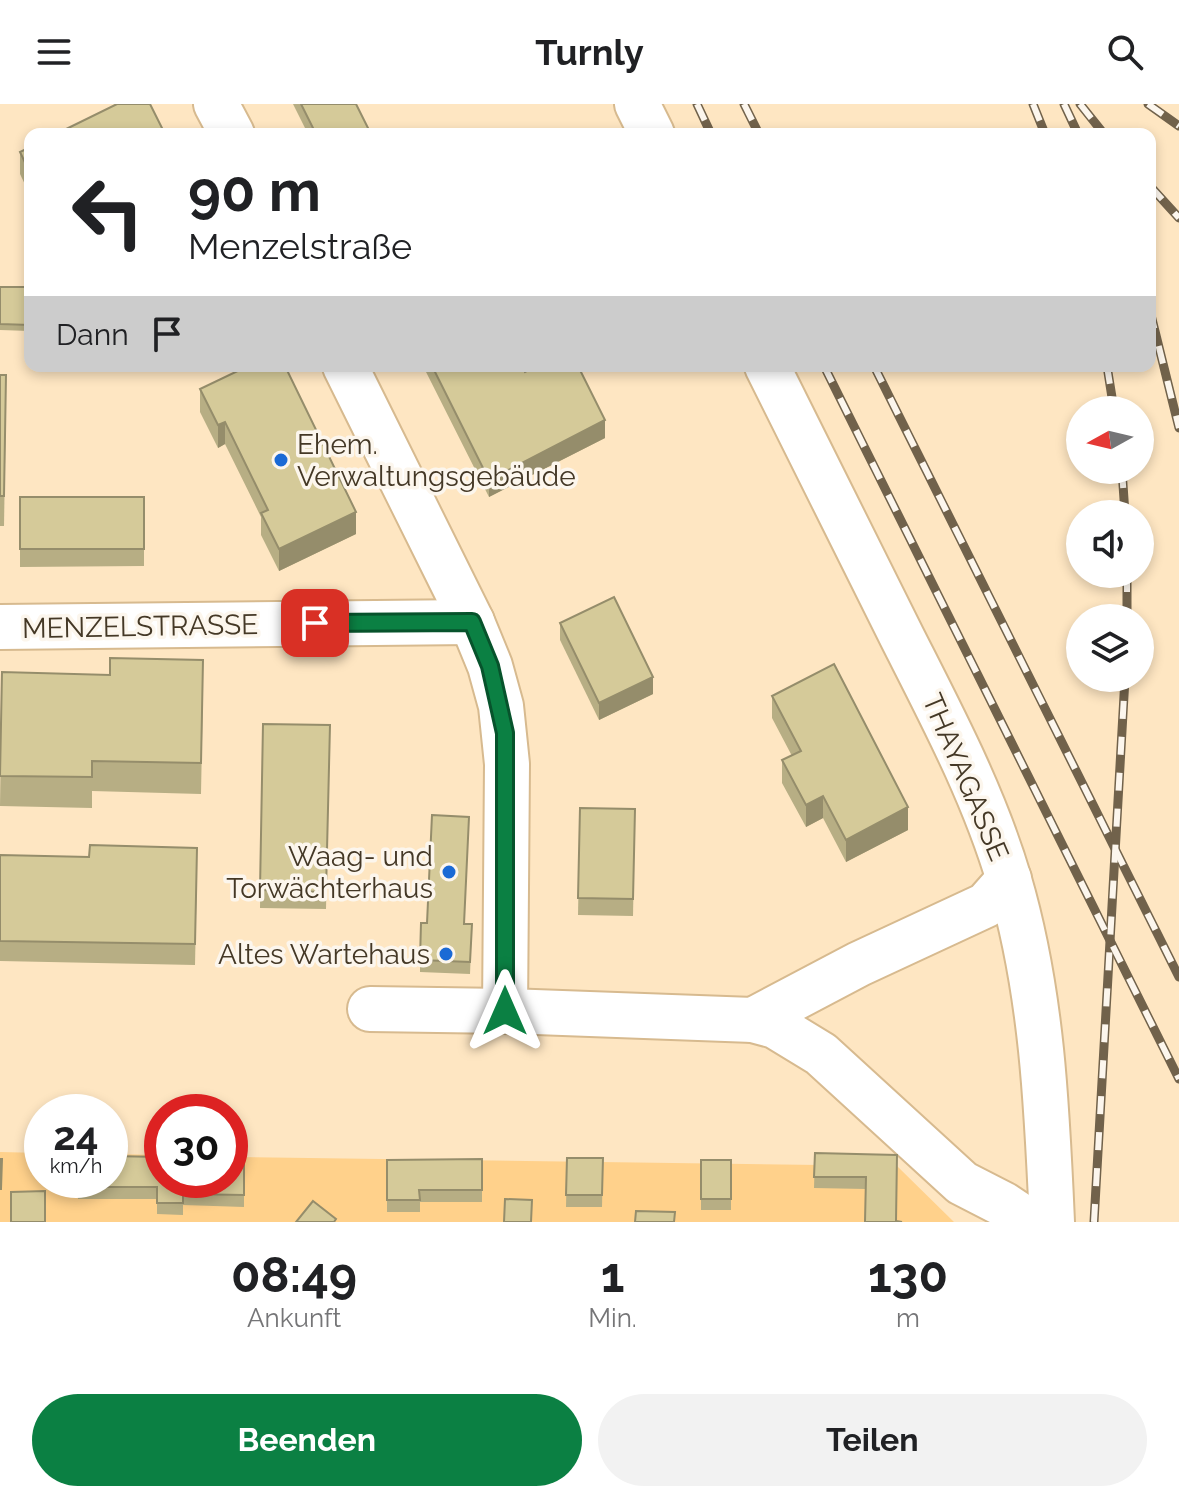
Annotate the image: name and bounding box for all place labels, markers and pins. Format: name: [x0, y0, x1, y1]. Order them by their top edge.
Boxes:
place label: Ehem. Verwaltungsgebäude: [297, 428, 576, 493]
marker: Ehem. Verwaltungsgebäude: [272, 451, 290, 469]
pin: [281, 589, 349, 657]
place label: Waag- und Torwächterhaus: [226, 840, 433, 905]
marker: Waag- und Torwächterhaus: [440, 863, 458, 881]
place label: Altes Wartehaus: [218, 938, 430, 971]
marker: Altes Wartehaus: [437, 945, 455, 963]

